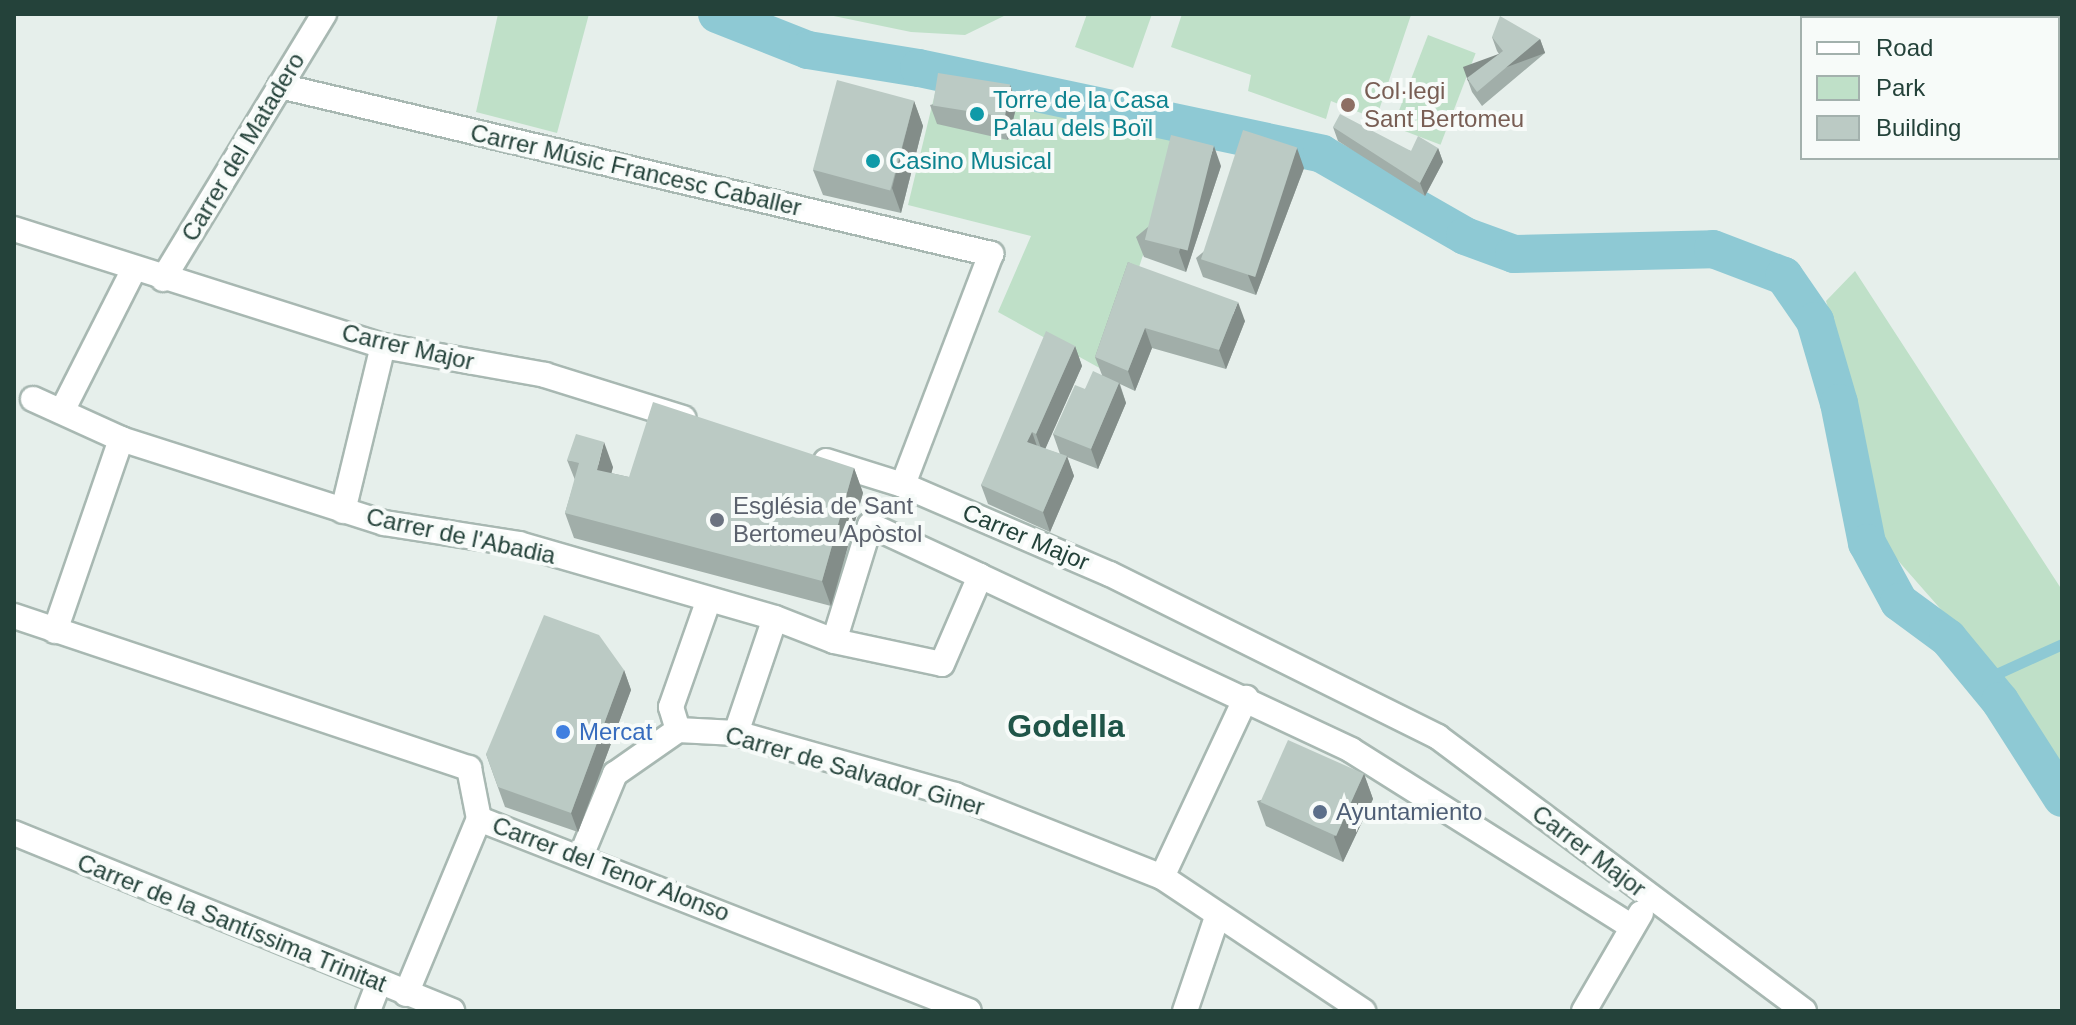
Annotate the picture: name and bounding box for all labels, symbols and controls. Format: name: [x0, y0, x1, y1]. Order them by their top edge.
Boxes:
legend: [1800, 16, 2060, 160]
text: Road: [1876, 34, 1933, 61]
street label: Carrer del Matadero: [175, 48, 311, 246]
text: Park: [1876, 74, 1925, 101]
place label: Col·legi Sant Bertomeu: [1364, 77, 1524, 133]
place label: Torre de la Casa Palau dels Boïl: [993, 86, 1169, 142]
marker: Col·legi Sant Bertomeu: [1339, 96, 1357, 114]
marker: Torre de la Casa Palau dels Boïl: [968, 105, 986, 123]
text: Building: [1876, 114, 1961, 141]
street label: Carrer Músic Francesc Caballer: [468, 118, 804, 222]
place label: Casino Musical: [889, 147, 1052, 175]
marker: Casino Musical: [864, 152, 882, 170]
street label: Carrer Major: [339, 318, 477, 376]
place label: Església de Sant Bertomeu Apòstol: [733, 492, 924, 548]
street label: Carrer Major: [958, 497, 1094, 577]
street label: Carrer de l'Abadia: [364, 502, 558, 570]
marker: Església de Sant Bertomeu Apòstol: [708, 511, 726, 529]
district label: Godella: [1007, 707, 1125, 745]
place label: Mercat: [579, 718, 652, 746]
street label: Carrer de Salvador Giner: [722, 720, 988, 822]
marker: Mercat: [554, 723, 572, 741]
place label: Ayuntamiento: [1336, 798, 1482, 826]
street label: Carrer Major: [1527, 799, 1651, 903]
marker: Ayuntamiento: [1311, 803, 1329, 821]
street label: Carrer del Tenor Alonso: [488, 810, 734, 928]
street label: Carrer de la Santíssima Trinitat: [73, 848, 391, 998]

